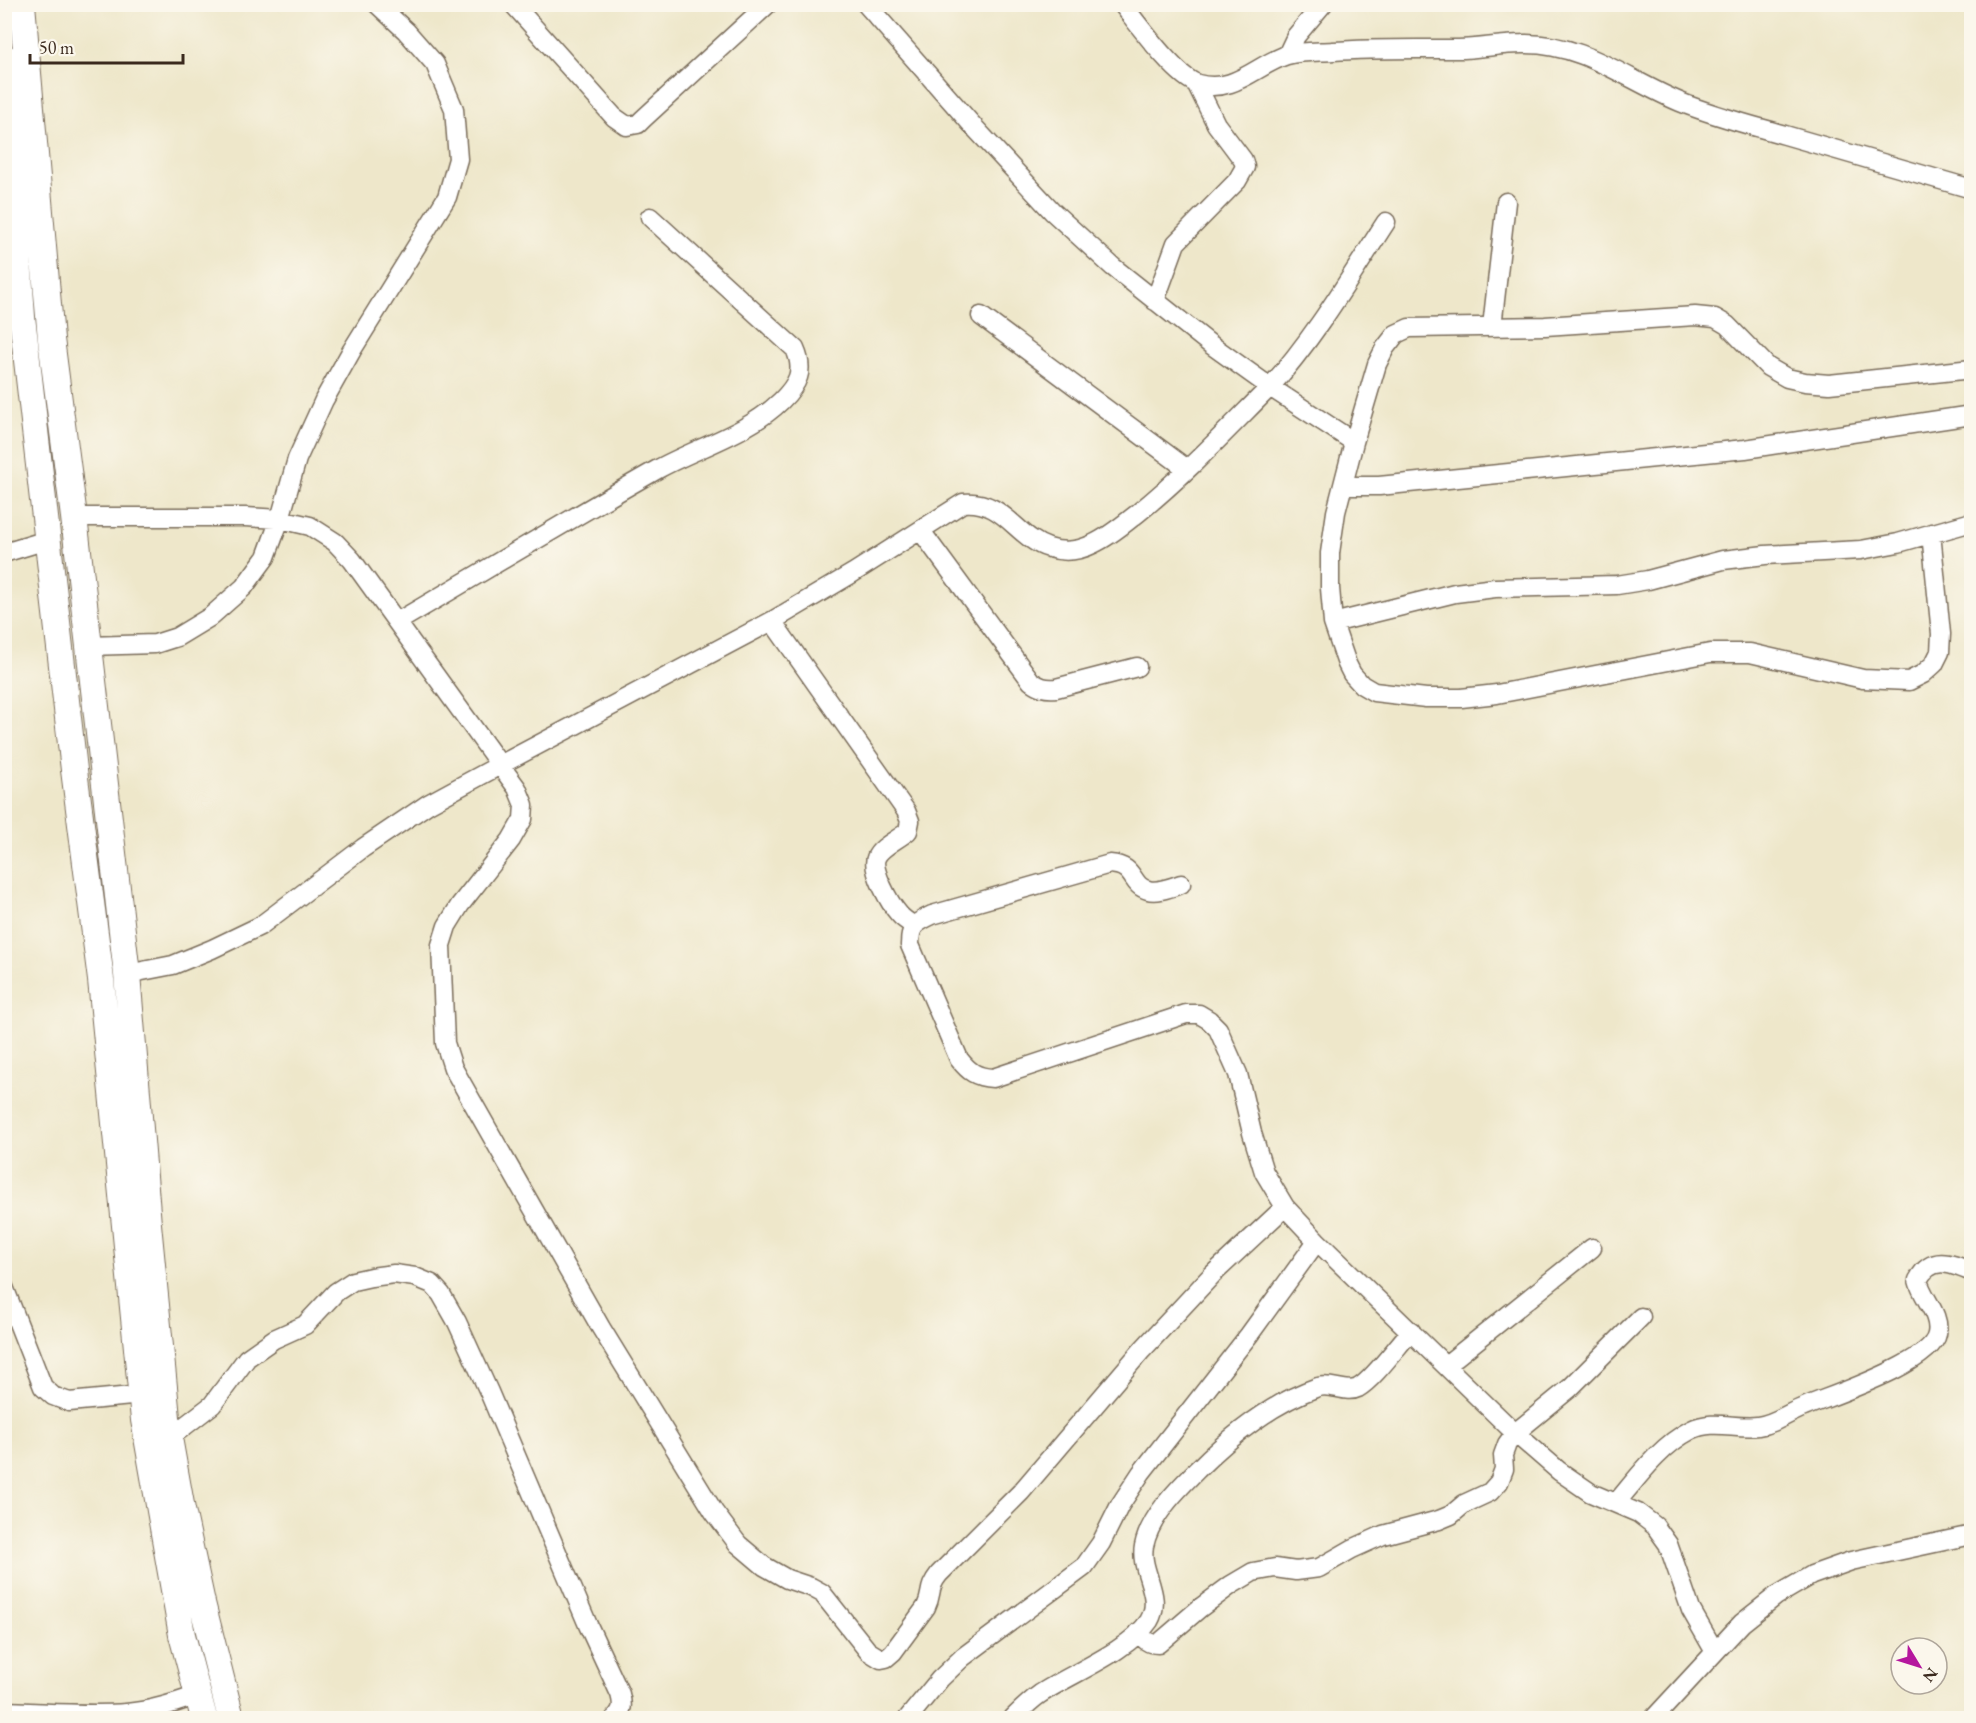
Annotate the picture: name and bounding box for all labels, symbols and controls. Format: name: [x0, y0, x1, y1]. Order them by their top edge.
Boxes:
scale bar: [30, 27, 183, 65]
text: 50 m: [39, 36, 74, 59]
north arrow: [1889, 1636, 1949, 1696]
text: N: [1918, 1663, 1943, 1687]

